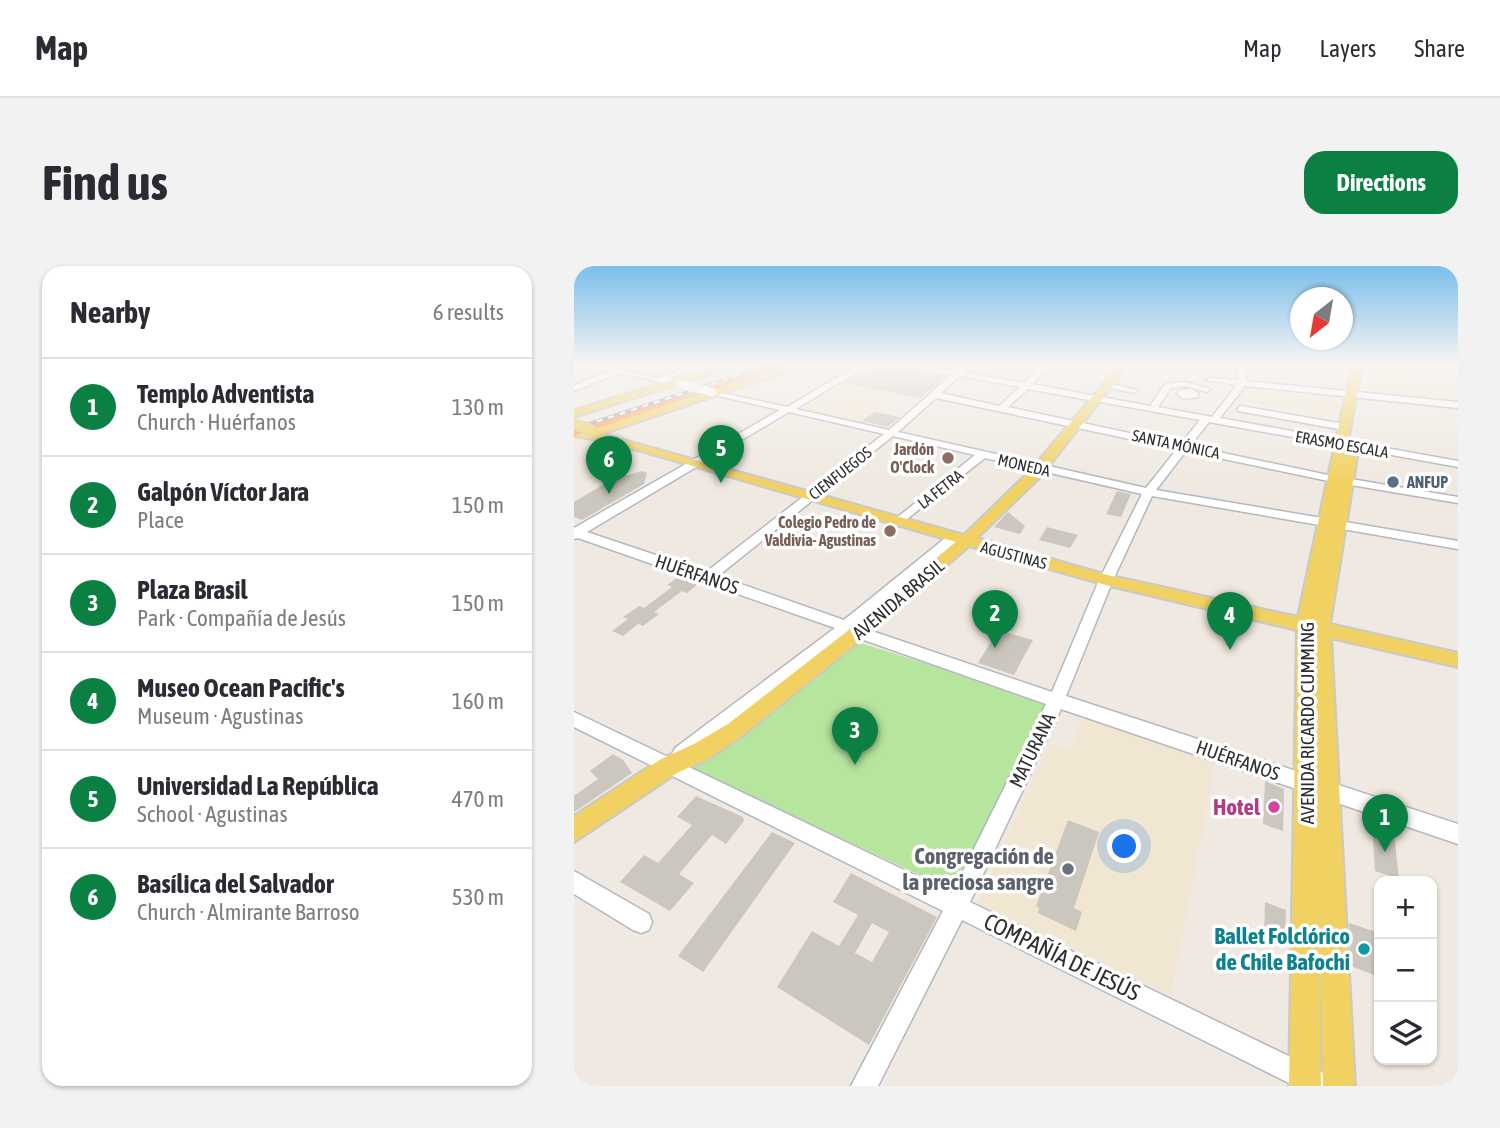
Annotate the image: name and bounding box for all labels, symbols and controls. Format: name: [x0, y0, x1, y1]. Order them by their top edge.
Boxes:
text: Map: [35, 29, 88, 67]
text: Map: [1243, 35, 1282, 62]
text: Layers: [1320, 35, 1376, 62]
text: Share: [1414, 35, 1465, 62]
button: Directions: [1304, 151, 1458, 214]
text: Find us: [42, 154, 168, 210]
north arrow: [1290, 287, 1353, 350]
text: Nearby: [70, 295, 150, 329]
text: 6 results: [433, 299, 504, 325]
text: Templo Adventista: [137, 379, 314, 409]
text: 1: [88, 394, 98, 420]
text: 130 m: [452, 394, 504, 420]
text: Church · Huérfanos: [137, 409, 296, 435]
pin: 5: [698, 425, 744, 483]
street label: SANTA MÓNICA: [1131, 426, 1222, 462]
street label: ERASMO ESCALA: [1294, 427, 1390, 461]
pin: 6: [586, 436, 632, 494]
place label: Jardón O'Clock: [890, 440, 935, 476]
street label: CIENFUEGOS: [805, 443, 875, 503]
marker: Jardón O'Clock: [940, 450, 956, 466]
street label: MONEDA: [996, 450, 1052, 480]
street label: LA FETRA: [914, 466, 966, 512]
place label: ANFUP: [1406, 473, 1448, 491]
marker: ANFUP: [1385, 474, 1401, 490]
text: Galpón Víctor Jara: [137, 477, 309, 507]
text: 2: [88, 492, 98, 518]
text: 150 m: [452, 492, 504, 518]
text: Place: [137, 507, 184, 533]
place label: Colegio Pedro de Valdivia- Agustinas: [764, 513, 876, 549]
marker: Colegio Pedro de Valdivia- Agustinas: [882, 523, 898, 539]
street label: AGUSTINAS: [979, 538, 1049, 573]
street label: HUÉRFANOS: [652, 549, 742, 599]
street label: AVENIDA BRASIL: [848, 554, 949, 644]
text: Plaza Brasil: [137, 575, 247, 605]
text: 3: [88, 590, 98, 616]
text: 150 m: [452, 590, 504, 616]
pin: 2: [972, 590, 1018, 648]
pin: 4: [1207, 592, 1253, 650]
text: Park · Compañía de Jesús: [137, 605, 346, 631]
street label: AVENIDA RICARDO CUMMING: [1296, 622, 1318, 824]
text: Museo Ocean Pacific's: [137, 673, 345, 703]
text: 4: [88, 688, 98, 714]
text: 160 m: [452, 688, 504, 714]
text: Museum · Agustinas: [137, 703, 303, 729]
pin: 3: [832, 707, 878, 765]
street label: MATURANA: [1005, 709, 1060, 791]
street label: HUÉRFANOS: [1193, 735, 1283, 785]
text: Universidad La República: [137, 771, 379, 801]
text: 5: [88, 786, 98, 812]
text: 470 m: [452, 786, 504, 812]
place label: Hotel: [1213, 794, 1261, 820]
pin: 1: [1362, 794, 1408, 852]
marker: Hotel: [1266, 799, 1282, 815]
text: School · Agustinas: [137, 801, 288, 827]
your location: [1107, 829, 1141, 863]
place label: Congregación de la preciosa sangre: [902, 843, 1054, 895]
marker: Congregación de la preciosa sangre: [1060, 861, 1076, 877]
text: Basílica del Salvador: [137, 869, 334, 899]
map controls: [1374, 876, 1437, 1065]
button: +: [1374, 876, 1437, 939]
text: 6: [88, 884, 98, 910]
text: 530 m: [452, 884, 504, 910]
text: Church · Almirante Barroso: [137, 899, 360, 925]
street label: COMPAÑÍA DE JESÚS: [980, 908, 1144, 1006]
place label: Ballet Folclórico de Chile Bafochi: [1214, 923, 1350, 975]
button: −: [1374, 939, 1437, 1002]
marker: Ballet Folclórico de Chile Bafochi: [1356, 941, 1372, 957]
button: layers: [1374, 1002, 1437, 1065]

